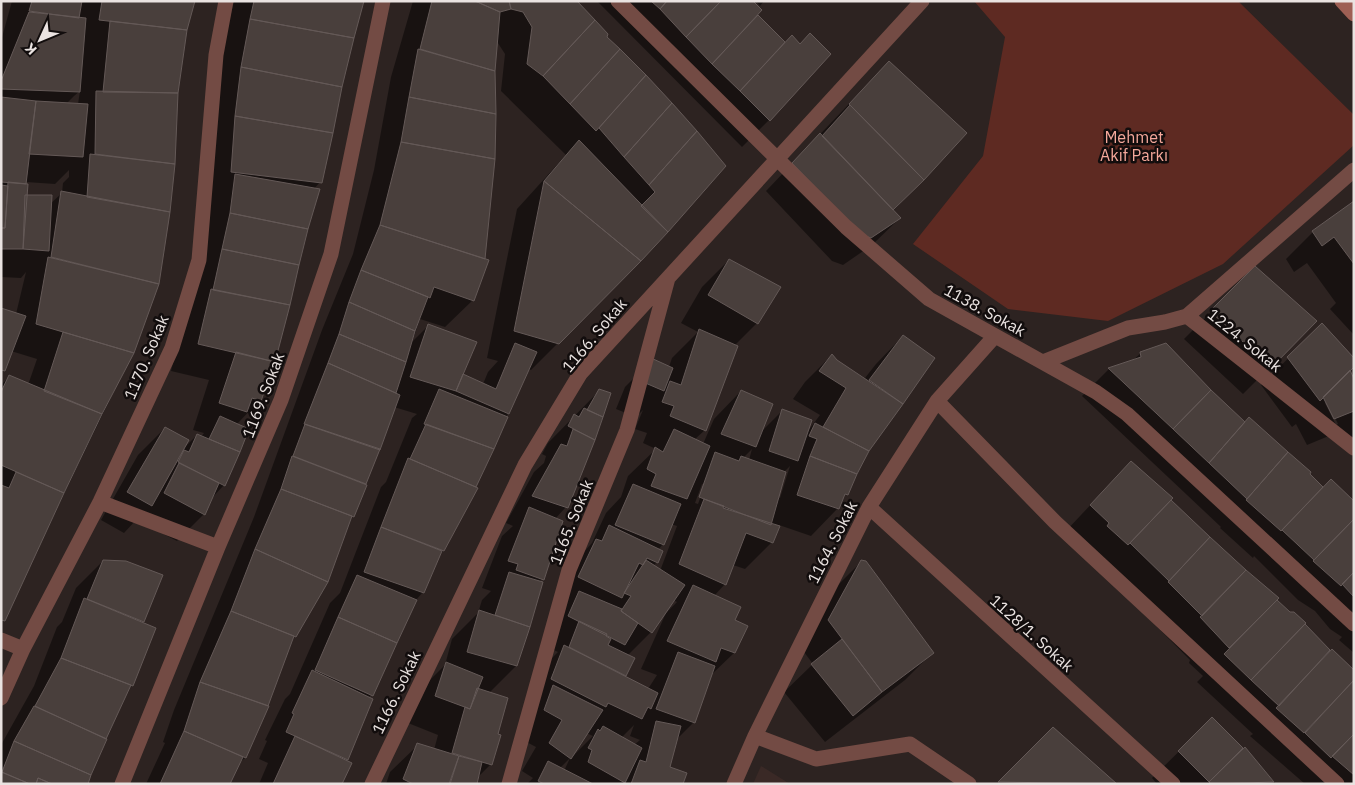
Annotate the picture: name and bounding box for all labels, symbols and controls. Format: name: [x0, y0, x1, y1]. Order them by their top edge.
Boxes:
north arrow: [15, 15, 65, 65]
text: K: [21, 39, 41, 59]
park label: Mehmet Akif Parkı: [1100, 127, 1168, 165]
street label: 1138. Sokak: [941, 279, 1030, 341]
street label: 1166. Sokak: [557, 294, 631, 376]
street label: 1224. Sokak: [1204, 304, 1287, 376]
street label: 1170. Sokak: [119, 311, 173, 402]
street label: 1169. Sokak: [238, 349, 289, 441]
street label: 1165. Sokak: [545, 476, 597, 568]
street label: 1164. Sokak: [803, 497, 862, 587]
street label: 1128/1. Sokak: [986, 590, 1078, 676]
street label: 1166. Sokak: [367, 647, 425, 737]

